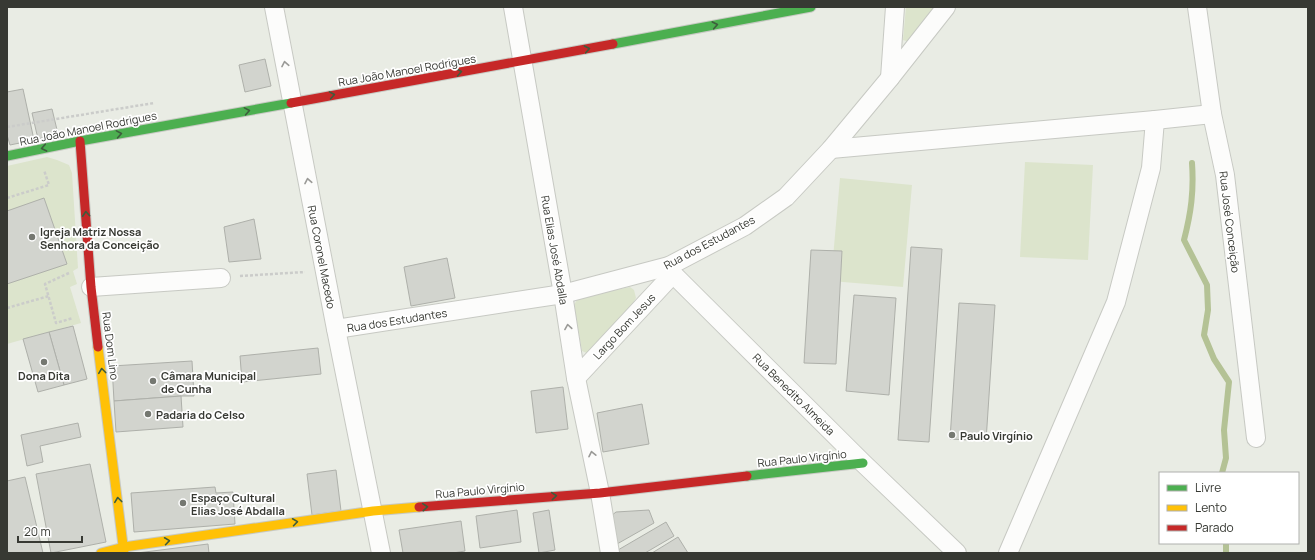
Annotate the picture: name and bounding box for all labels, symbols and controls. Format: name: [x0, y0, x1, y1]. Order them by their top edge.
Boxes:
one-way arrow: [712, 21, 718, 30]
one-way arrow: [584, 45, 590, 53]
street label: Rua João Manoel Rodrigues: [337, 50, 477, 89]
one-way arrow: [282, 61, 290, 67]
one-way arrow: [456, 69, 463, 77]
one-way arrow: [328, 92, 335, 100]
street label: Rua João Manoel Rodrigues: [18, 107, 158, 149]
one-way arrow: [244, 107, 250, 116]
one-way arrow: [116, 130, 122, 139]
one-way arrow: [41, 144, 47, 152]
street label: Rua José Conceição: [1216, 170, 1244, 274]
one-way arrow: [304, 178, 313, 184]
street label: Rua Elias José Abdalla: [538, 194, 572, 306]
street label: Rua Coronel Macedo: [305, 204, 339, 310]
one-way arrow: [81, 211, 90, 217]
street label: Rua dos Estudantes: [661, 212, 757, 272]
place label: Igreja Matriz Nossa Senhora da Conceição: [40, 224, 160, 252]
marker: Igreja Matriz Nossa Senhora da Conceição: [27, 232, 37, 242]
street label: Largo Bom Jesus: [589, 290, 659, 362]
street label: Rua dos Estudantes: [346, 305, 448, 335]
street label: Rua Dom Lino: [99, 311, 123, 381]
one-way arrow: [564, 324, 573, 330]
street label: Rua Benedito Almeida: [750, 350, 838, 438]
marker: Dona Dita: [39, 357, 49, 367]
place label: Dona Dita: [18, 368, 70, 383]
one-way arrow: [98, 368, 107, 374]
place label: Câmara Municipal de Cunha: [161, 368, 256, 396]
marker: Câmara Municipal de Cunha: [148, 376, 158, 386]
place label: Padaria do Celso: [156, 407, 245, 422]
marker: Padaria do Celso: [143, 409, 153, 419]
place label: Paulo Virgínio: [960, 428, 1033, 443]
marker: Paulo Virgínio: [947, 430, 957, 440]
street label: Rua Paulo Virgínio: [757, 446, 848, 470]
one-way arrow: [588, 451, 596, 458]
legend: [1159, 472, 1299, 544]
street label: Rua Paulo Virgínio: [435, 479, 526, 501]
text: Livre: [1195, 479, 1221, 496]
place label: Espaço Cultural Elias José Abdalla: [191, 490, 285, 518]
one-way arrow: [551, 492, 557, 501]
one-way arrow: [114, 497, 123, 503]
marker: Espaço Cultural Elias José Abdalla: [178, 498, 188, 508]
text: Lento: [1195, 499, 1227, 516]
one-way arrow: [422, 503, 428, 512]
scale bar: [18, 518, 82, 544]
one-way arrow: [292, 518, 299, 527]
text: Parado: [1195, 519, 1234, 536]
text: 20 m: [24, 523, 51, 540]
one-way arrow: [164, 537, 170, 546]

